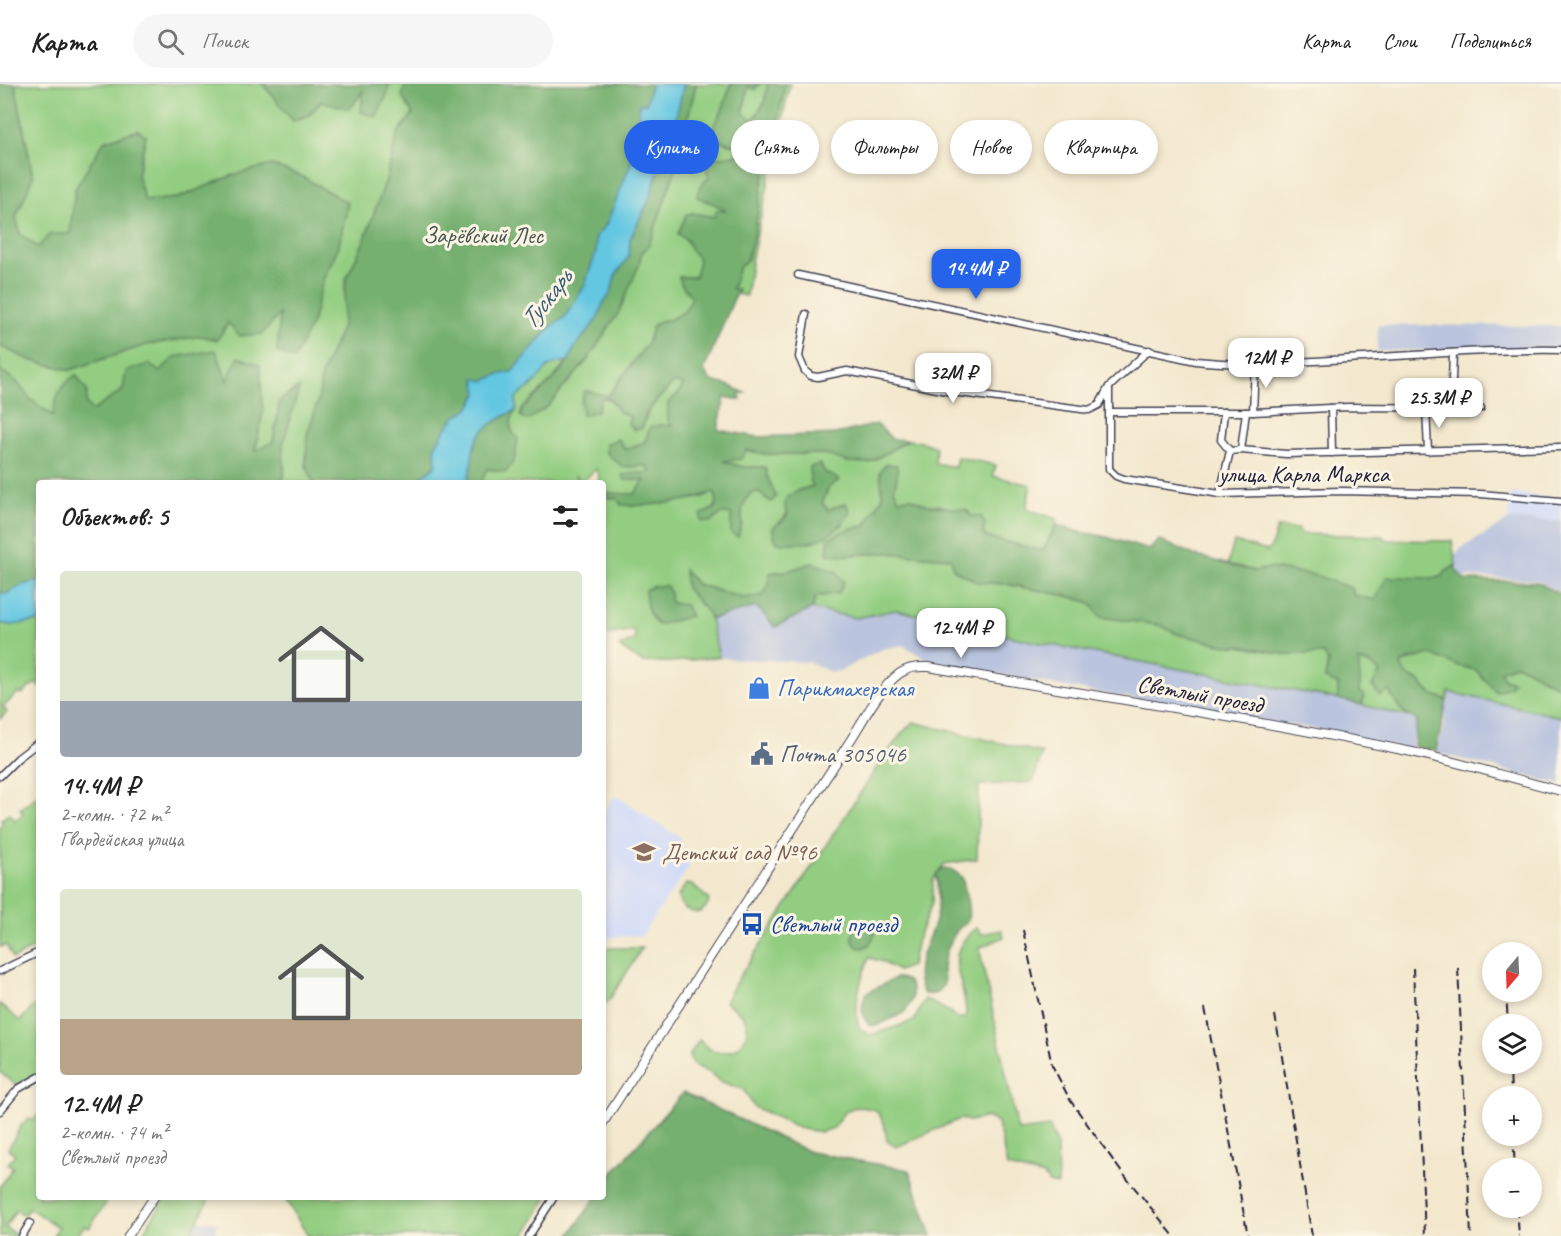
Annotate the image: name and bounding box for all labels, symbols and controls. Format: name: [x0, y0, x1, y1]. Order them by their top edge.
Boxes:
search box: [133, 14, 553, 68]
text: Карта: [30, 24, 97, 59]
icon: search: [154, 25, 187, 58]
text: Поиск: [202, 27, 248, 55]
text: Карта: [1302, 28, 1350, 54]
text: Слои: [1383, 28, 1417, 54]
text: Поделиться: [1450, 28, 1531, 54]
chip: Купить: [624, 120, 719, 174]
chip: Снять: [731, 120, 819, 174]
chip: Фильтры: [831, 120, 938, 174]
chip: Новое: [950, 120, 1032, 174]
chip: Квартира: [1044, 120, 1158, 174]
park label: Зарёвский Лес: [423, 220, 544, 250]
pin: 14.4M ₽: [921, 249, 1031, 300]
text: 14.4M ₽: [946, 256, 1006, 281]
water label: Тускарь: [512, 261, 581, 335]
pin: 12M ₽: [1224, 338, 1308, 389]
text: 12M ₽: [1242, 345, 1290, 370]
pin: 32M ₽: [911, 353, 995, 404]
text: 32M ₽: [929, 360, 977, 385]
pin: 25.3M ₽: [1384, 378, 1494, 429]
text: 25.3M ₽: [1409, 385, 1469, 410]
street label: улица Карла Маркса: [1217, 459, 1391, 489]
text: Объектов: 5: [60, 500, 168, 533]
icon: filters: [549, 500, 582, 533]
pin: 12.4M ₽: [906, 608, 1016, 659]
icon: home: [267, 610, 375, 718]
text: 12.4M ₽: [931, 615, 991, 640]
street label: Светлый проезд: [1135, 668, 1267, 720]
place label: Парикмахерская: [777, 673, 915, 703]
shop icon: Парикмахерская: [746, 675, 772, 701]
place label: Почта 305046: [780, 739, 907, 769]
public building icon: Почта 305046: [749, 741, 775, 767]
text: 14.4M ₽: [60, 769, 139, 802]
text: 2-комн. · 72 m²: [60, 802, 168, 827]
text: Гвардейская улица: [60, 827, 183, 852]
place label: Детский сад №96: [662, 837, 818, 867]
school or university icon: Детский сад №96: [631, 839, 657, 865]
place label: Светлый проезд: [770, 909, 899, 939]
bus stop icon: Светлый проезд: [739, 911, 765, 937]
icon: home: [267, 928, 375, 1036]
north arrow: [1482, 942, 1542, 1002]
map controls: [1482, 942, 1542, 1218]
button: layers: [1482, 1014, 1542, 1074]
button: +: [1482, 1086, 1542, 1146]
text: 12.4M ₽: [60, 1087, 139, 1120]
text: 2-комн. · 74 m²: [60, 1120, 168, 1145]
text: Светлый проезд: [60, 1145, 166, 1170]
button: −: [1482, 1158, 1542, 1218]

